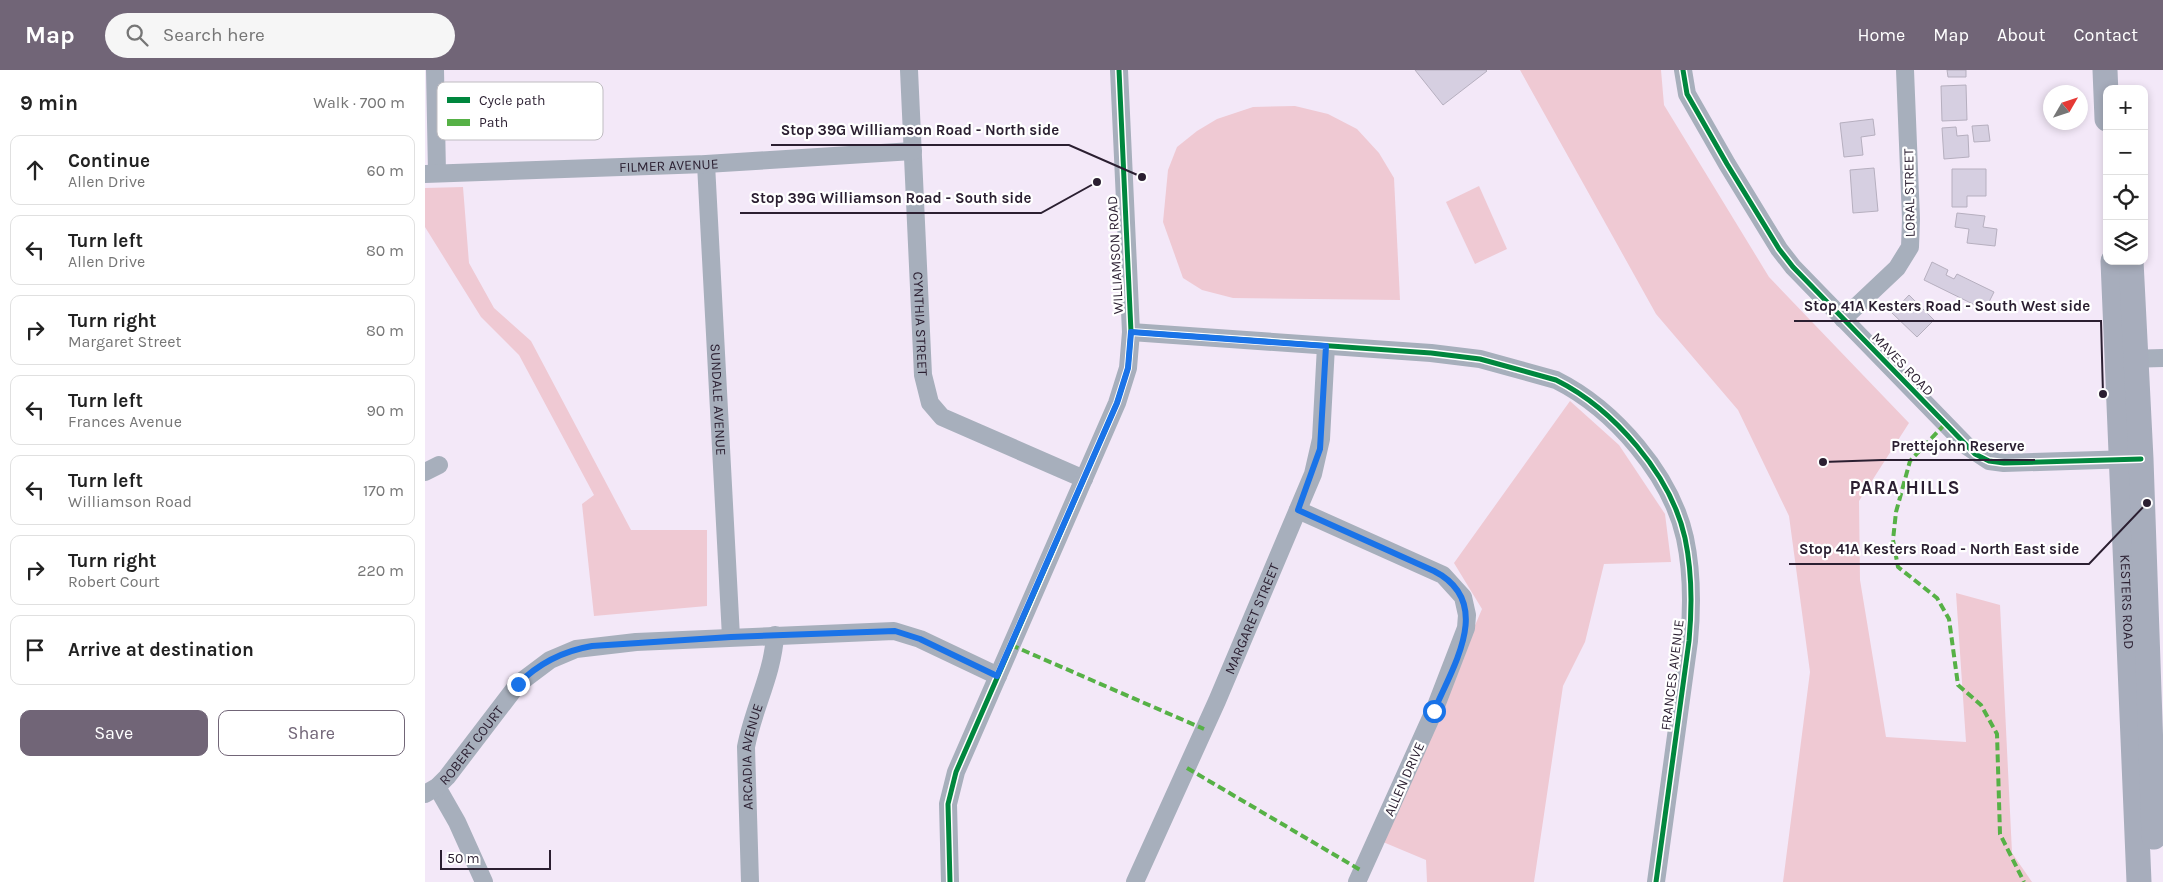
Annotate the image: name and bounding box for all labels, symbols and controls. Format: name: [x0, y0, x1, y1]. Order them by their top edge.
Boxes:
search box: [105, 13, 455, 58]
text: Map: [25, 21, 75, 49]
icon: search: [123, 21, 151, 49]
text: Search here: [163, 24, 265, 46]
text: Home: [1857, 24, 1905, 46]
text: Map: [1933, 24, 1969, 46]
text: About: [1997, 24, 2046, 46]
text: Contact: [2074, 24, 2138, 46]
legend: [437, 82, 603, 140]
north arrow: [2043, 85, 2088, 130]
map controls: [2103, 85, 2148, 265]
button: +: [2103, 85, 2148, 130]
text: 9 min: [20, 91, 78, 115]
text: Cycle path: [479, 92, 545, 109]
text: Walk · 700 m: [313, 93, 405, 112]
text: Path: [479, 114, 508, 131]
callout: Stop 39G Williamson Road - North side: [771, 115, 1069, 145]
text: Stop 39G Williamson Road - North side: [781, 121, 1059, 139]
button: −: [2103, 130, 2148, 175]
street label: LORAL STREET: [1900, 148, 1919, 238]
text: Continue: [68, 150, 150, 172]
street label: FILMER AVENUE: [619, 155, 719, 176]
icon: ahead: [21, 156, 49, 184]
text: 60 m: [367, 161, 404, 180]
text: Allen Drive: [68, 172, 145, 191]
button: locate: [2103, 175, 2148, 220]
callout: Stop 39G Williamson Road - South side: [740, 183, 1041, 213]
text: Stop 39G Williamson Road - South side: [751, 189, 1031, 207]
street label: WILLIAMSON ROAD: [1104, 195, 1127, 315]
button: layers: [2103, 220, 2148, 265]
text: Turn left: [68, 230, 143, 252]
icon: left: [21, 236, 49, 264]
text: 80 m: [366, 241, 404, 260]
text: Allen Drive: [68, 252, 145, 271]
street label: CYNTHIA STREET: [909, 271, 931, 376]
callout: Stop 41A Kesters Road - South West side: [1794, 291, 2101, 321]
text: Stop 41A Kesters Road - South West side: [1804, 297, 2090, 315]
text: Turn right: [68, 310, 157, 332]
icon: right: [21, 316, 49, 344]
text: 80 m: [366, 321, 404, 340]
street label: MAVES ROAD: [1868, 329, 1937, 400]
text: Margaret Street: [68, 332, 181, 351]
street label: SUNDALE AVENUE: [707, 343, 729, 456]
text: Turn left: [68, 390, 143, 412]
icon: left: [21, 396, 49, 424]
text: 90 m: [366, 401, 404, 420]
text: Frances Avenue: [68, 412, 182, 431]
callout: Prettejohn Reserve: [1882, 430, 2035, 460]
text: Prettejohn Reserve: [1891, 437, 2025, 455]
text: Turn left: [68, 470, 143, 492]
icon: left: [21, 476, 49, 504]
district label: PARA HILLS: [1849, 477, 1961, 499]
text: 170 m: [363, 481, 404, 500]
text: Williamson Road: [68, 492, 192, 511]
callout: Stop 41A Kesters Road - North East side: [1789, 534, 2089, 564]
text: Stop 41A Kesters Road - North East side: [1799, 540, 2079, 558]
text: Turn right: [68, 550, 157, 572]
street label: KESTERS ROAD: [2116, 554, 2137, 650]
icon: right: [21, 556, 49, 584]
text: 220 m: [357, 561, 404, 580]
street label: MARGARET STREET: [1221, 561, 1283, 677]
text: Robert Court: [68, 572, 160, 591]
street label: FRANCES AVENUE: [1657, 619, 1688, 732]
icon: arrive: [21, 636, 49, 664]
text: Arrive at destination: [68, 639, 254, 661]
route end: [507, 673, 530, 696]
route start: [1423, 700, 1446, 723]
street label: ARCADIA AVENUE: [738, 701, 767, 810]
street label: ROBERT COURT: [436, 702, 507, 789]
button: Save: [20, 710, 208, 756]
button: Share: [218, 710, 405, 756]
street label: ALLEN DRIVE: [1381, 739, 1428, 819]
scale bar: [440, 847, 551, 870]
text: 50 m: [447, 850, 480, 867]

